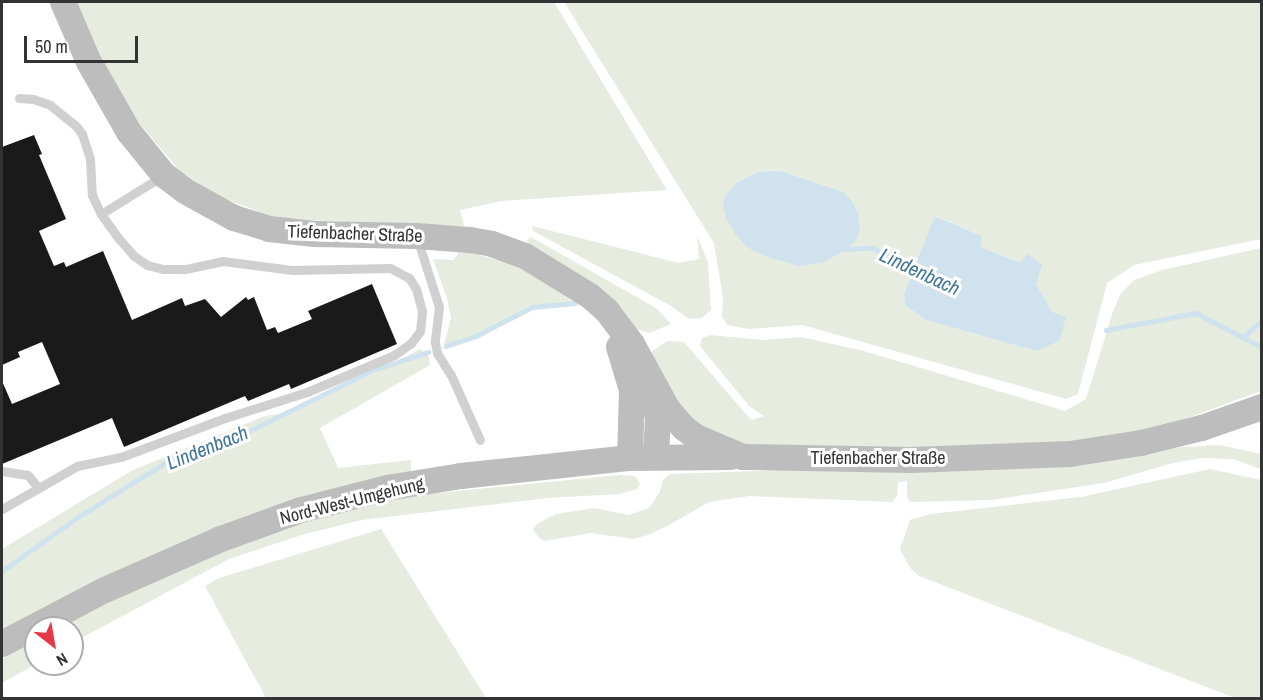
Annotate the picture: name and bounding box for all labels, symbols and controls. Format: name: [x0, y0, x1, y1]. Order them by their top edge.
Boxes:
scale bar: [27, 24, 141, 62]
text: 50 m: [35, 34, 68, 59]
street label: Tiefenbacher Straße: [287, 221, 423, 247]
water label: Lindenbach: [876, 242, 964, 300]
water label: Lindenbach: [163, 420, 251, 474]
street label: Tiefenbacher Straße: [810, 447, 946, 469]
street label: Nord-West-Umgehung: [278, 473, 426, 529]
north arrow: [24, 616, 84, 676]
text: N: [53, 648, 72, 672]

